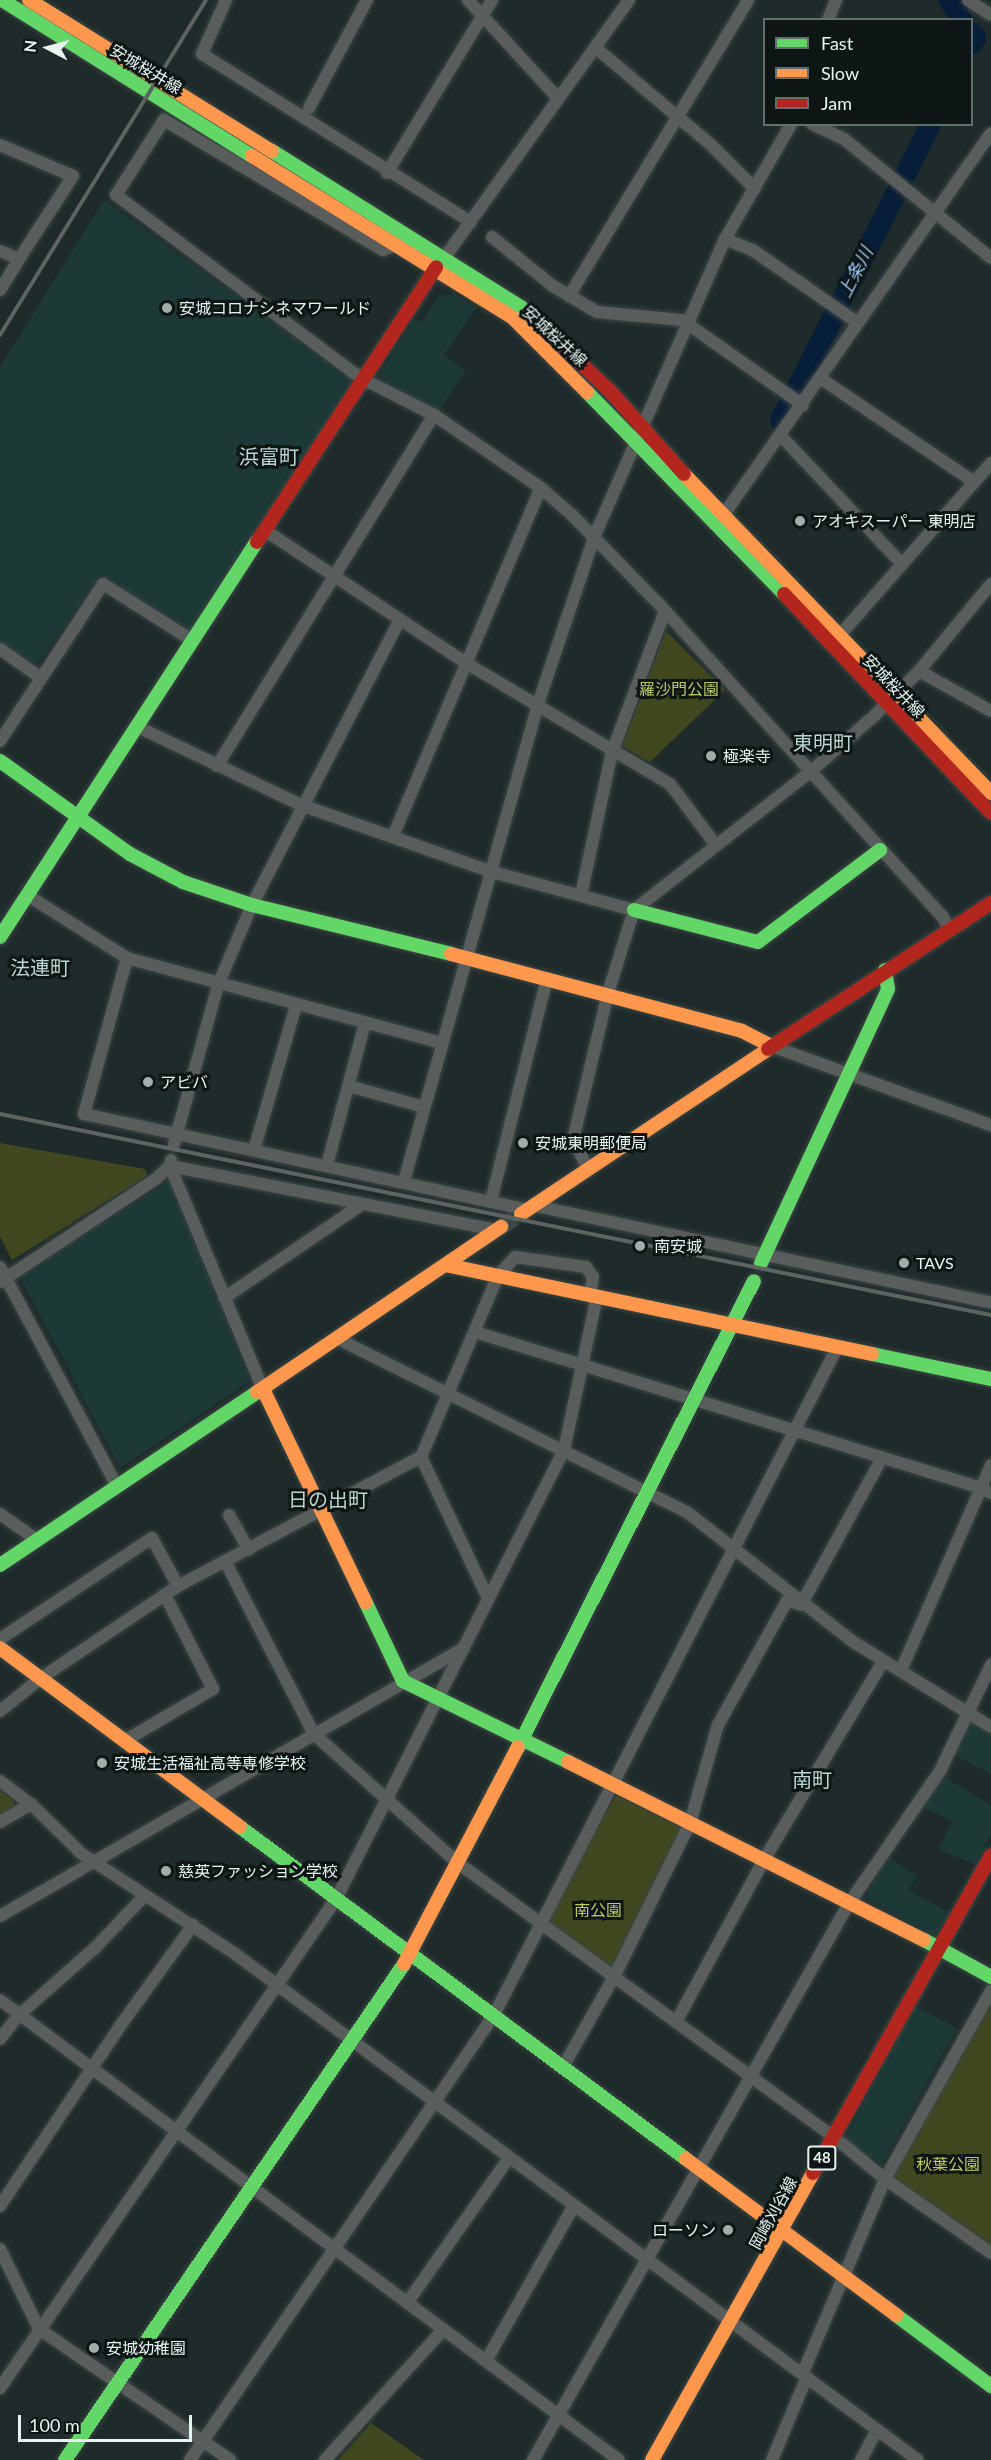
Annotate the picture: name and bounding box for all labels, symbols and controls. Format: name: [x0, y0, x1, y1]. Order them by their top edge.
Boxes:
north arrow: [18, 18, 78, 78]
legend: [763, 18, 973, 126]
text: Fast: [821, 32, 853, 54]
text: N: [20, 39, 40, 53]
street label: 安城桜井線: [107, 40, 185, 98]
text: Slow: [821, 62, 859, 84]
text: Jam: [821, 92, 852, 114]
water label: 上条川: [833, 243, 877, 301]
place label: 安城コロナシネマワールド: [179, 298, 371, 318]
marker: 安城コロナシネマワールド: [160, 301, 174, 315]
street label: 安城桜井線: [519, 302, 591, 370]
district label: 浜富町: [239, 444, 299, 468]
place label: アオキスーパー 東明店: [812, 511, 976, 531]
marker: アオキスーパー 東明店: [793, 514, 807, 528]
street label: 安城桜井線: [859, 651, 929, 721]
park label: 羅沙門公園: [639, 679, 719, 699]
district label: 東明町: [793, 730, 853, 754]
place label: 極楽寺: [723, 746, 771, 766]
marker: 極楽寺: [704, 749, 718, 763]
district label: 法連町: [10, 955, 70, 979]
place label: アビバ: [160, 1072, 208, 1092]
marker: アビバ: [141, 1075, 155, 1089]
place label: 安城東明郵便局: [535, 1133, 647, 1153]
marker: 安城東明郵便局: [516, 1136, 530, 1150]
place label: 南安城: [654, 1236, 702, 1256]
marker: 南安城: [631, 1237, 649, 1255]
place label: TAVS: [916, 1253, 954, 1273]
marker: TAVS: [897, 1256, 911, 1270]
district label: 日の出町: [288, 1487, 368, 1511]
place label: 安城生活福祉高等専修学校: [114, 1753, 306, 1773]
marker: 安城生活福祉高等専修学校: [95, 1756, 109, 1770]
district label: 南町: [792, 1767, 832, 1791]
place label: 慈英ファッション学校: [178, 1861, 338, 1881]
marker: 慈英ファッション学校: [159, 1864, 173, 1878]
park label: 南公園: [574, 1900, 622, 1920]
road number: 48: [807, 2146, 837, 2170]
park label: 秋葉公園: [916, 2154, 980, 2174]
street label: 岡崎刈谷線: [745, 2173, 801, 2253]
place label: ローソン: [652, 2220, 716, 2240]
marker: ローソン: [721, 2223, 735, 2237]
place label: 安城幼稚園: [106, 2338, 186, 2358]
marker: 安城幼稚園: [87, 2341, 101, 2355]
scale bar: [21, 2403, 195, 2441]
text: 100 m: [29, 2414, 80, 2436]

